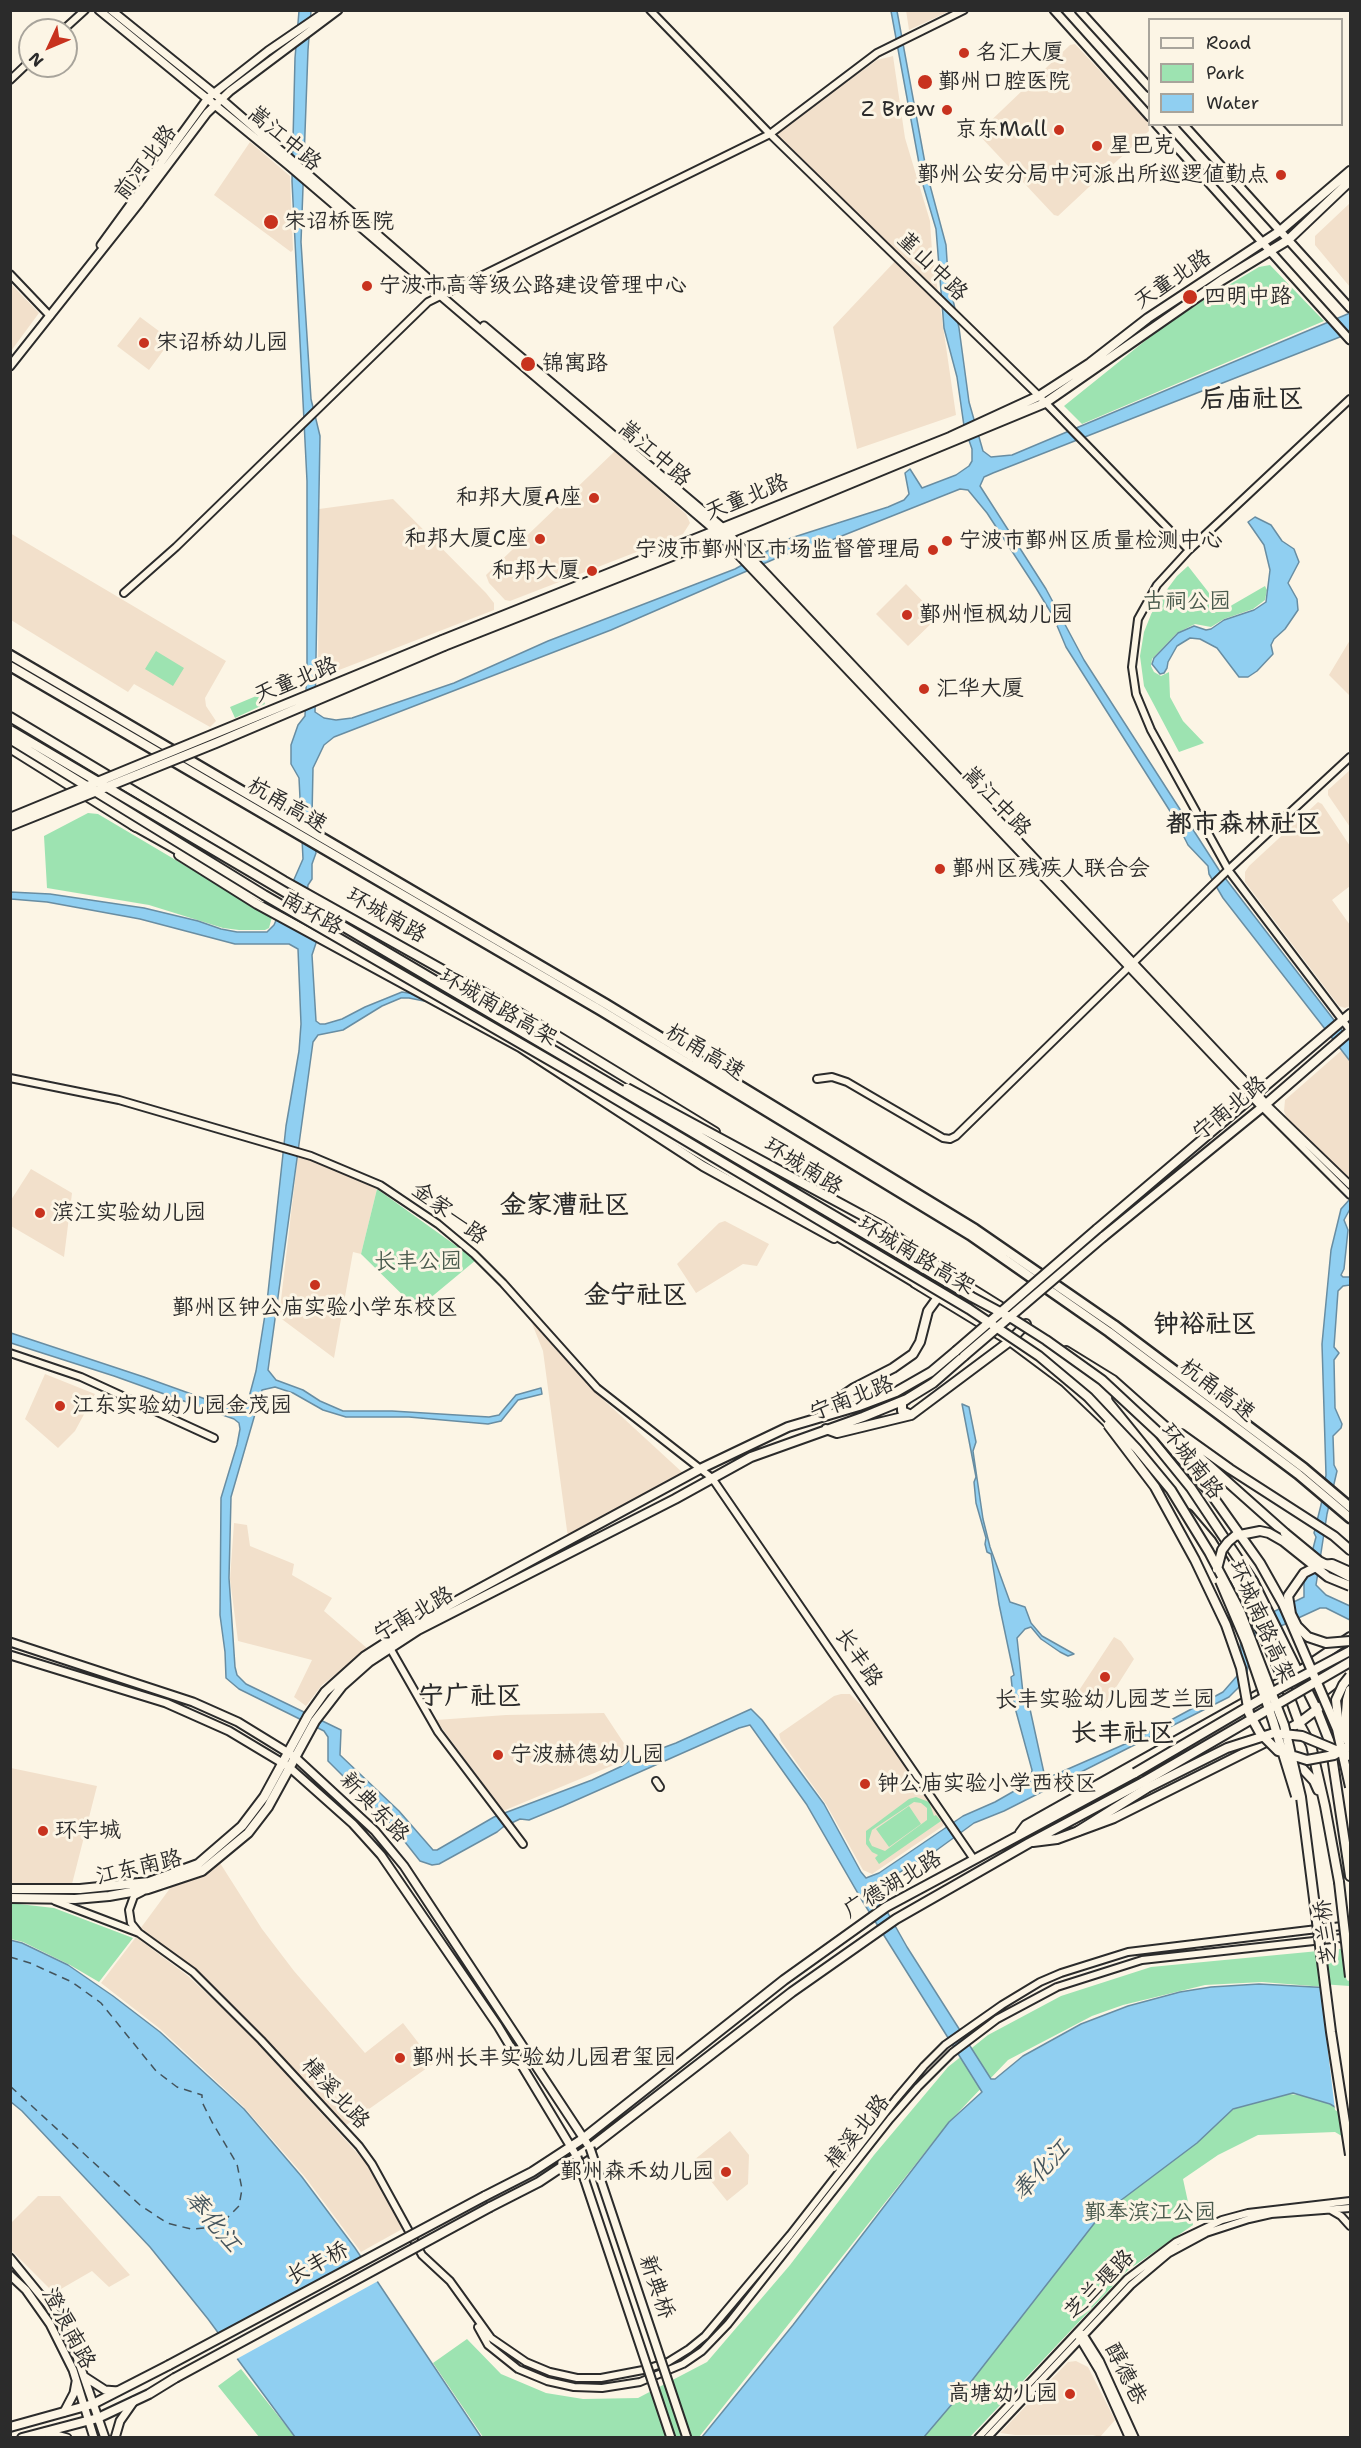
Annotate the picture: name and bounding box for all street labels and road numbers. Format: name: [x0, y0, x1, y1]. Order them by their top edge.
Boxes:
street label: 嵩江中路: [242, 101, 326, 177]
street label: 前河北路: [109, 120, 183, 206]
street label: 堇山中路: [891, 227, 973, 307]
street label: 天童北路: [1129, 244, 1217, 316]
street label: 嵩江中路: [612, 415, 696, 493]
street label: 天童北路: [701, 469, 793, 527]
street label: 天童北路: [250, 652, 342, 710]
street label: 嵩江中路: [956, 761, 1036, 843]
street label: 杭甬高速: [242, 773, 332, 839]
street label: 环城南路: [341, 883, 431, 949]
street label: 南环路: [277, 886, 347, 942]
street label: 环城南路高架: [434, 964, 562, 1052]
street label: 杭甬高速: [660, 1019, 750, 1087]
street label: 宁南北路: [1187, 1071, 1273, 1147]
street label: 环城南路: [759, 1132, 847, 1202]
street label: 金家一路: [406, 1177, 492, 1251]
street label: 环城南路高架: [853, 1211, 979, 1301]
street label: 杭甬高速: [1174, 1354, 1260, 1428]
street label: 宁南北路: [806, 1371, 898, 1427]
street label: 环城南路: [1154, 1419, 1228, 1505]
street label: 环城南路高架: [1222, 1556, 1300, 1688]
street label: 宁南北路: [369, 1582, 459, 1648]
street label: 长丰路: [829, 1623, 887, 1693]
street label: 新典东路: [334, 1767, 414, 1849]
street label: 江东南路: [93, 1845, 185, 1891]
street label: 广德湖北路: [839, 1845, 947, 1925]
street label: 芝兰桥: [1310, 1898, 1344, 1966]
street label: 樟溪北路: [295, 2053, 375, 2135]
street label: 樟溪北路: [820, 2089, 896, 2175]
street label: 长丰桥: [283, 2237, 353, 2291]
street label: 芝兰堰路: [1060, 2245, 1140, 2325]
street label: 新典桥: [633, 2252, 679, 2322]
street label: 澄浪南路: [36, 2284, 100, 2374]
street label: 醇德巷: [1098, 2339, 1152, 2409]

